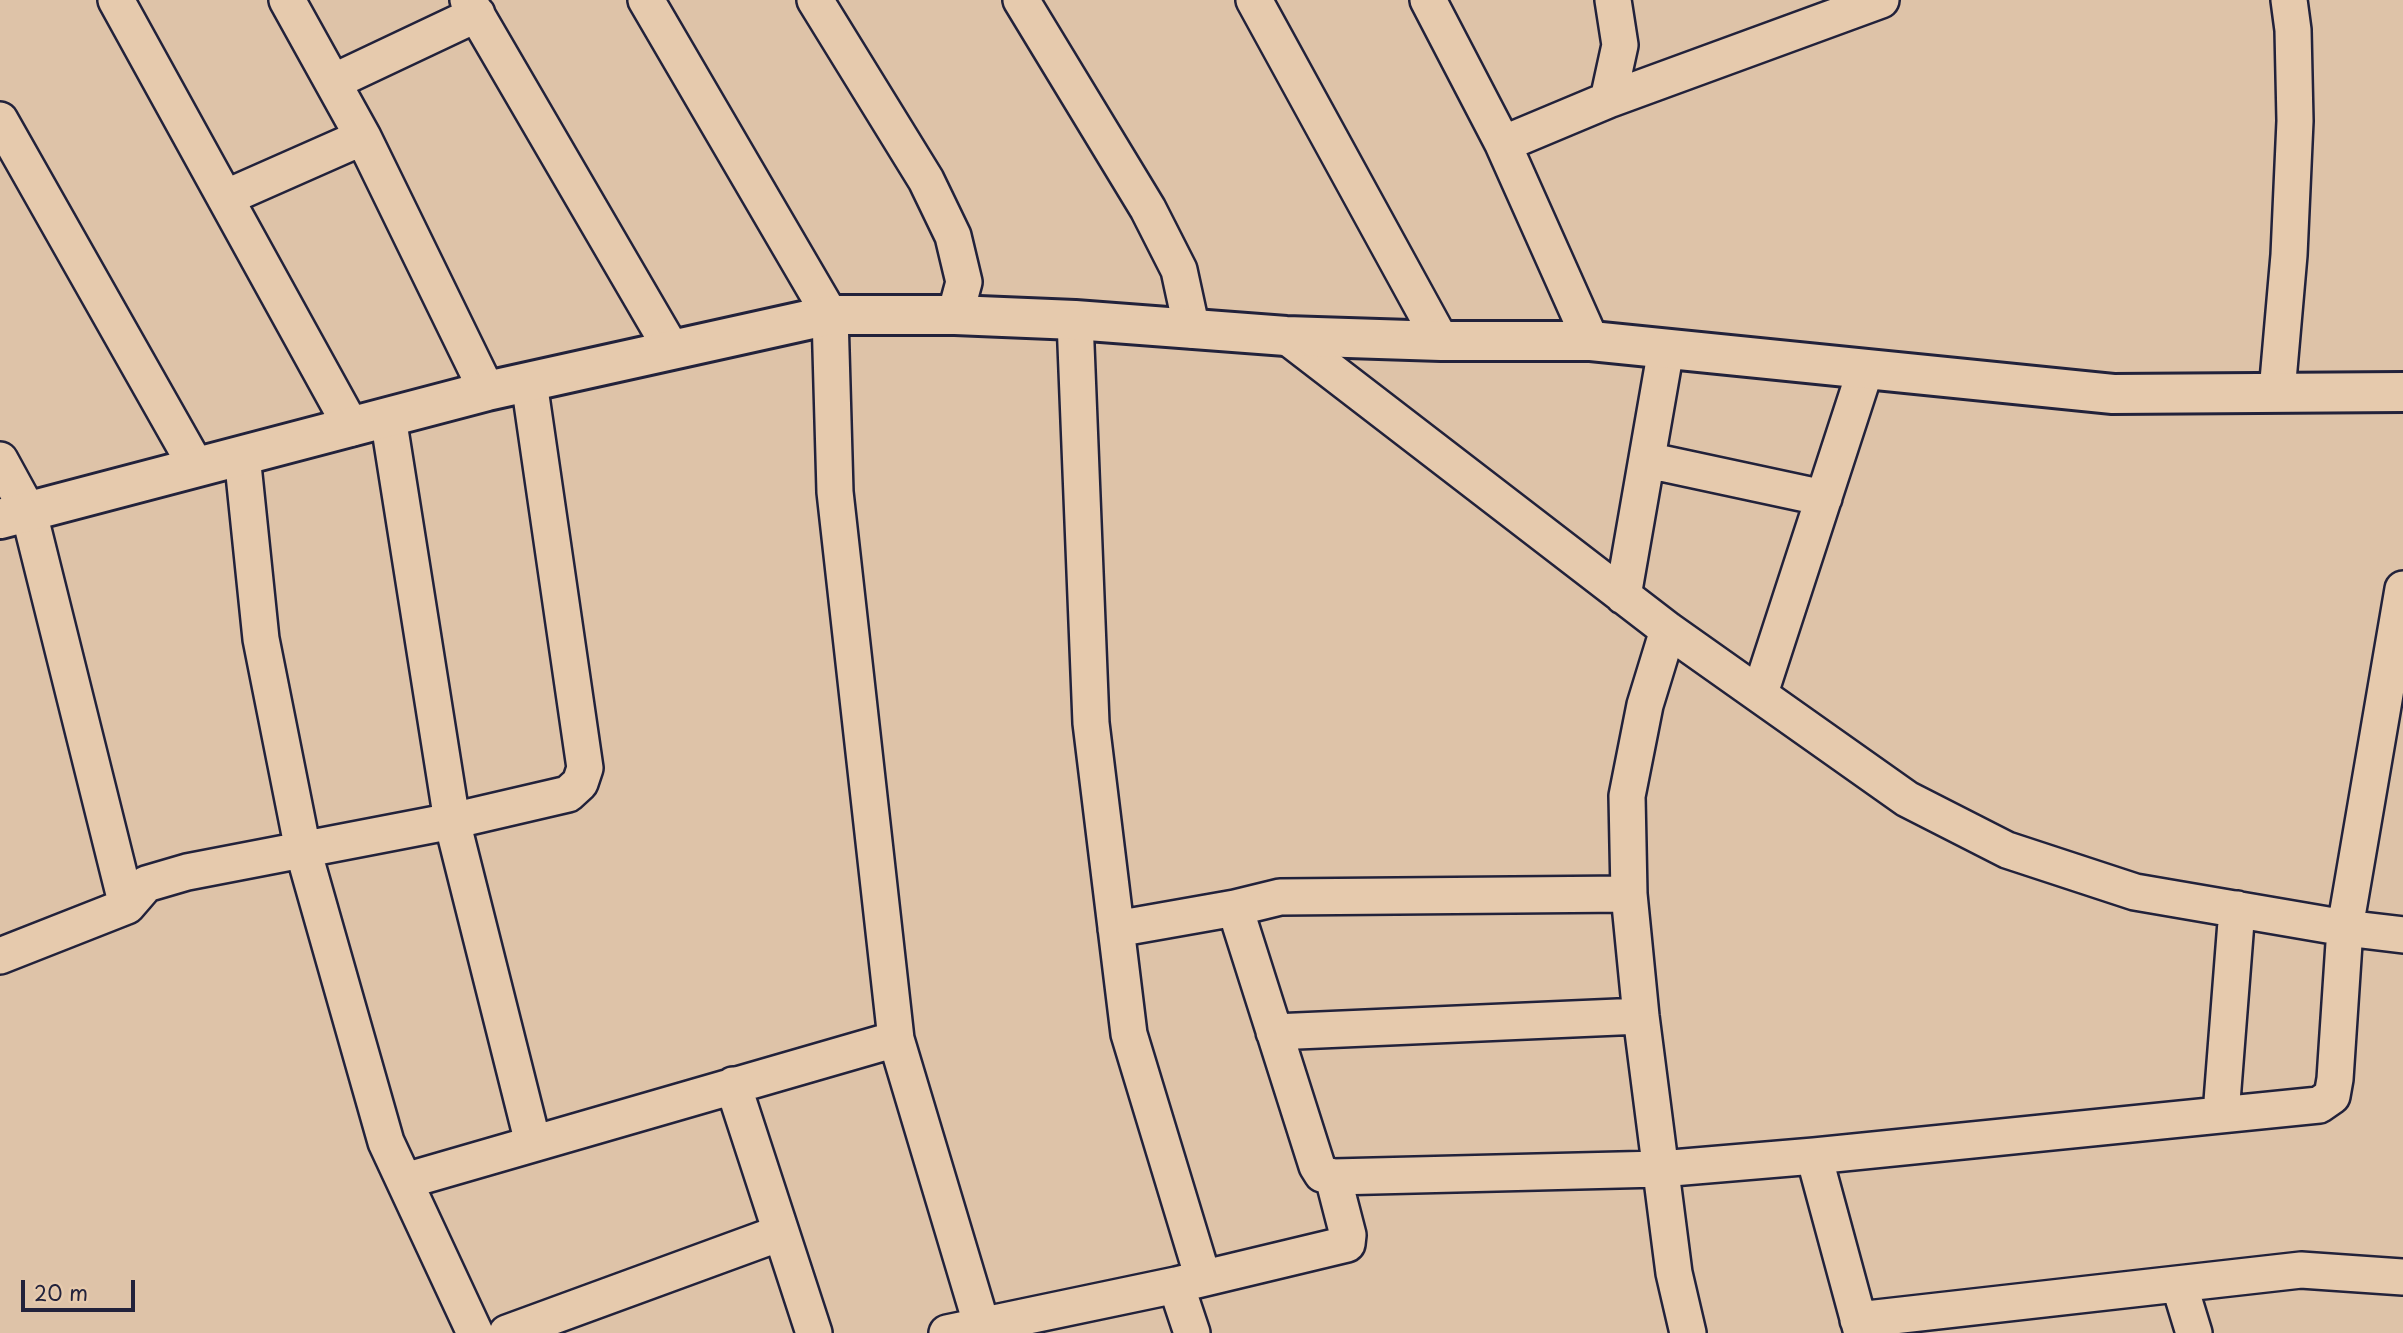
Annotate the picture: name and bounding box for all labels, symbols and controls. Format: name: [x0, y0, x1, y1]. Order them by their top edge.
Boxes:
scale bar: [24, 1266, 138, 1310]
text: 20 m: [34, 1276, 88, 1308]

